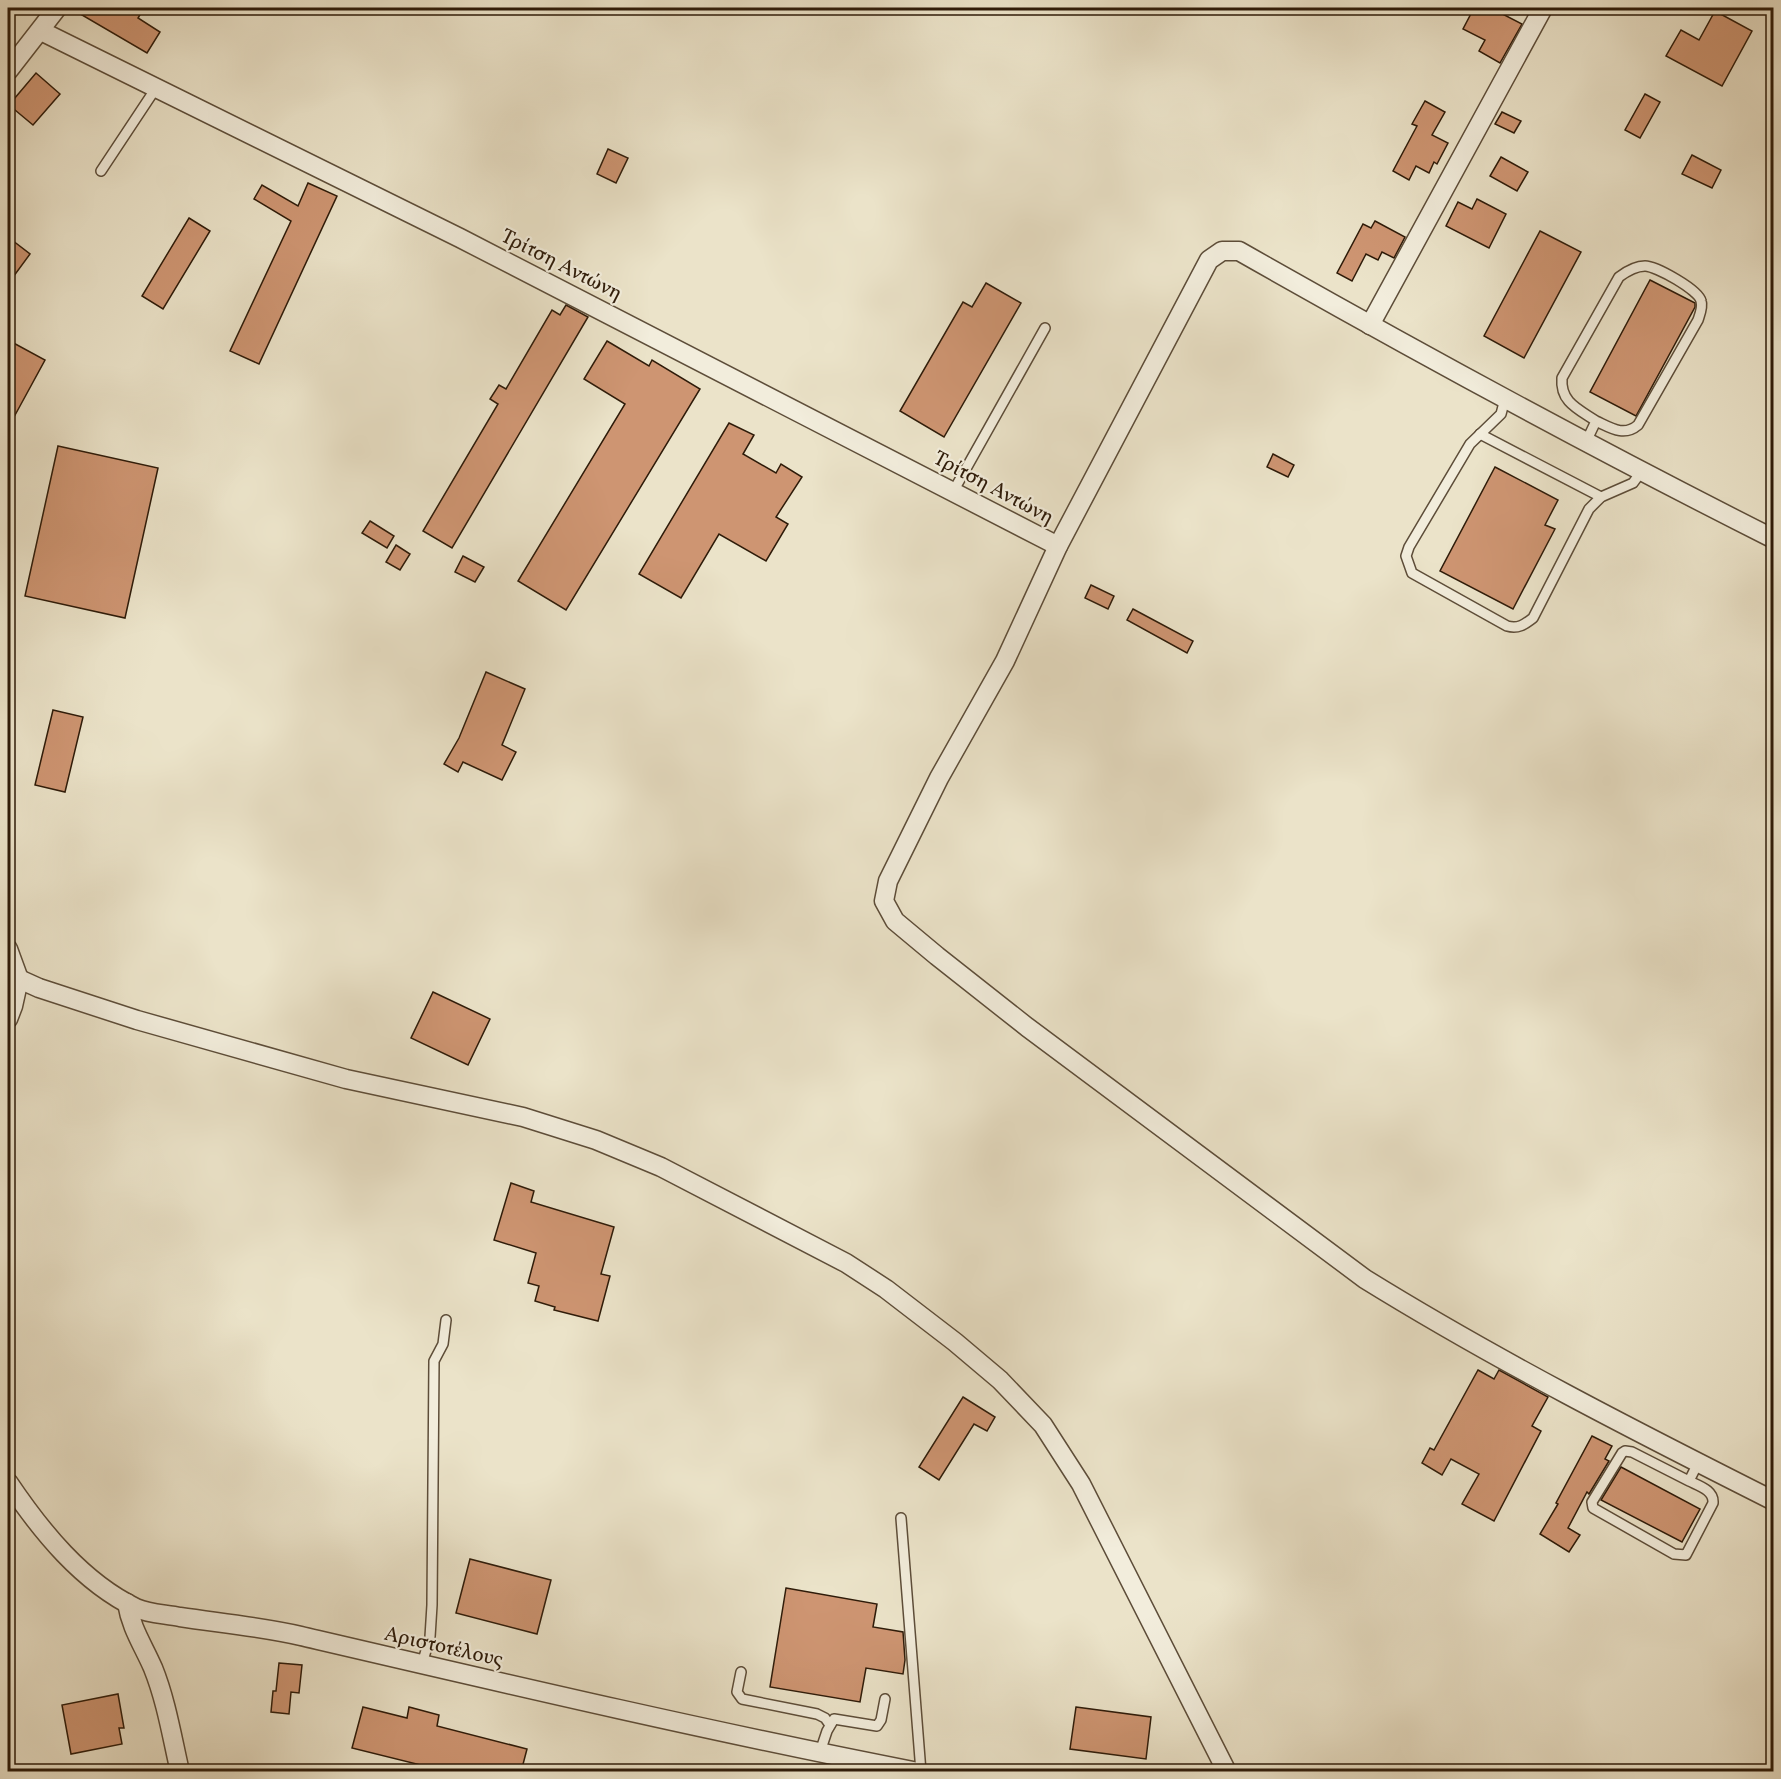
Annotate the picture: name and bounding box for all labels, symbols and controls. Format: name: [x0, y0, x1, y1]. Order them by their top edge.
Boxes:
street label: Τρίτση Αντώνη: [495, 222, 627, 308]
street label: Τρίτση Αντώνη: [928, 444, 1059, 532]
street label: Αριστοτέλους: [381, 1620, 506, 1675]

